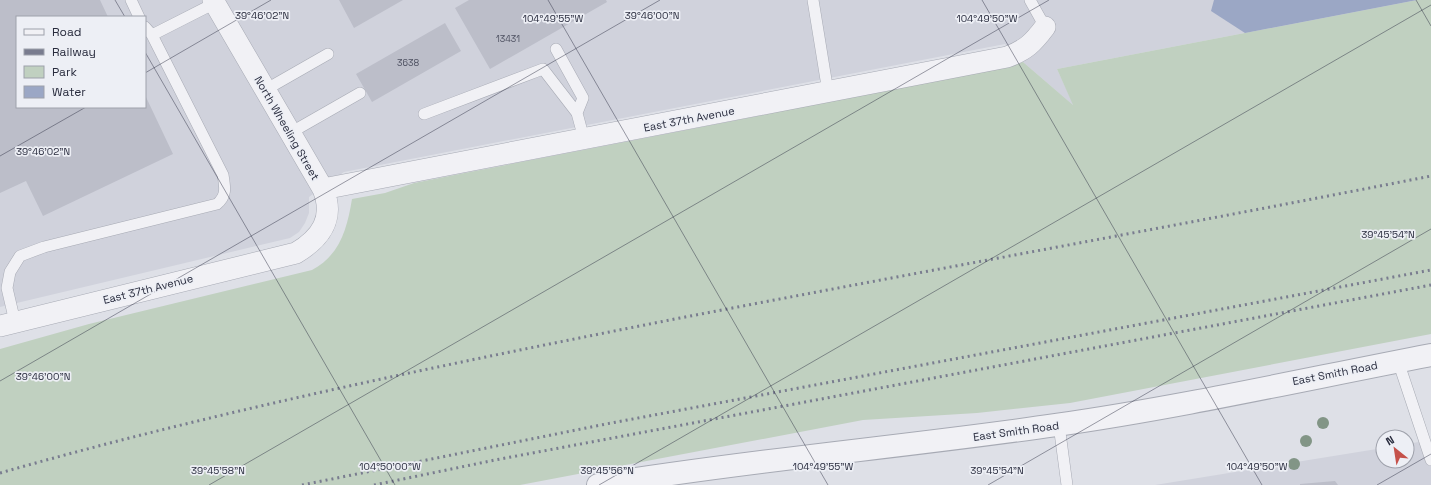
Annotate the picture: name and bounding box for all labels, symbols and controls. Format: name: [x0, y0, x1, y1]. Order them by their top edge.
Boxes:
text: 39°46'02"N: [235, 9, 289, 22]
text: 39°46'00"N: [625, 9, 679, 22]
text: 104°49'55"W: [523, 12, 584, 25]
text: 104°49'50"W: [957, 12, 1018, 25]
legend: [16, 16, 146, 108]
text: Road: [52, 24, 81, 40]
house number: 13431: [496, 33, 520, 45]
text: Railway: [52, 44, 96, 60]
house number: 3638: [397, 57, 419, 69]
text: Park: [52, 64, 77, 80]
street label: North Wheeling Street: [251, 73, 323, 183]
text: Water: [52, 84, 86, 100]
street label: East 37th Avenue: [642, 103, 736, 135]
text: 39°46'02"N: [16, 145, 70, 158]
text: 39°45'54"N: [1361, 228, 1415, 241]
street label: East 37th Avenue: [102, 271, 194, 307]
street label: East Smith Road: [1291, 358, 1379, 388]
text: 39°46'00"N: [16, 370, 70, 383]
street label: East Smith Road: [972, 418, 1060, 444]
north arrow: [1375, 429, 1415, 469]
text: N: [1383, 432, 1397, 448]
text: 104°50'00"W: [359, 460, 421, 473]
text: 104°49'55"W: [793, 460, 854, 473]
text: 104°49'50"W: [1227, 460, 1288, 473]
text: 39°45'58"N: [191, 464, 245, 477]
text: 39°45'56"N: [580, 464, 634, 477]
text: 39°45'54"N: [970, 464, 1024, 477]

